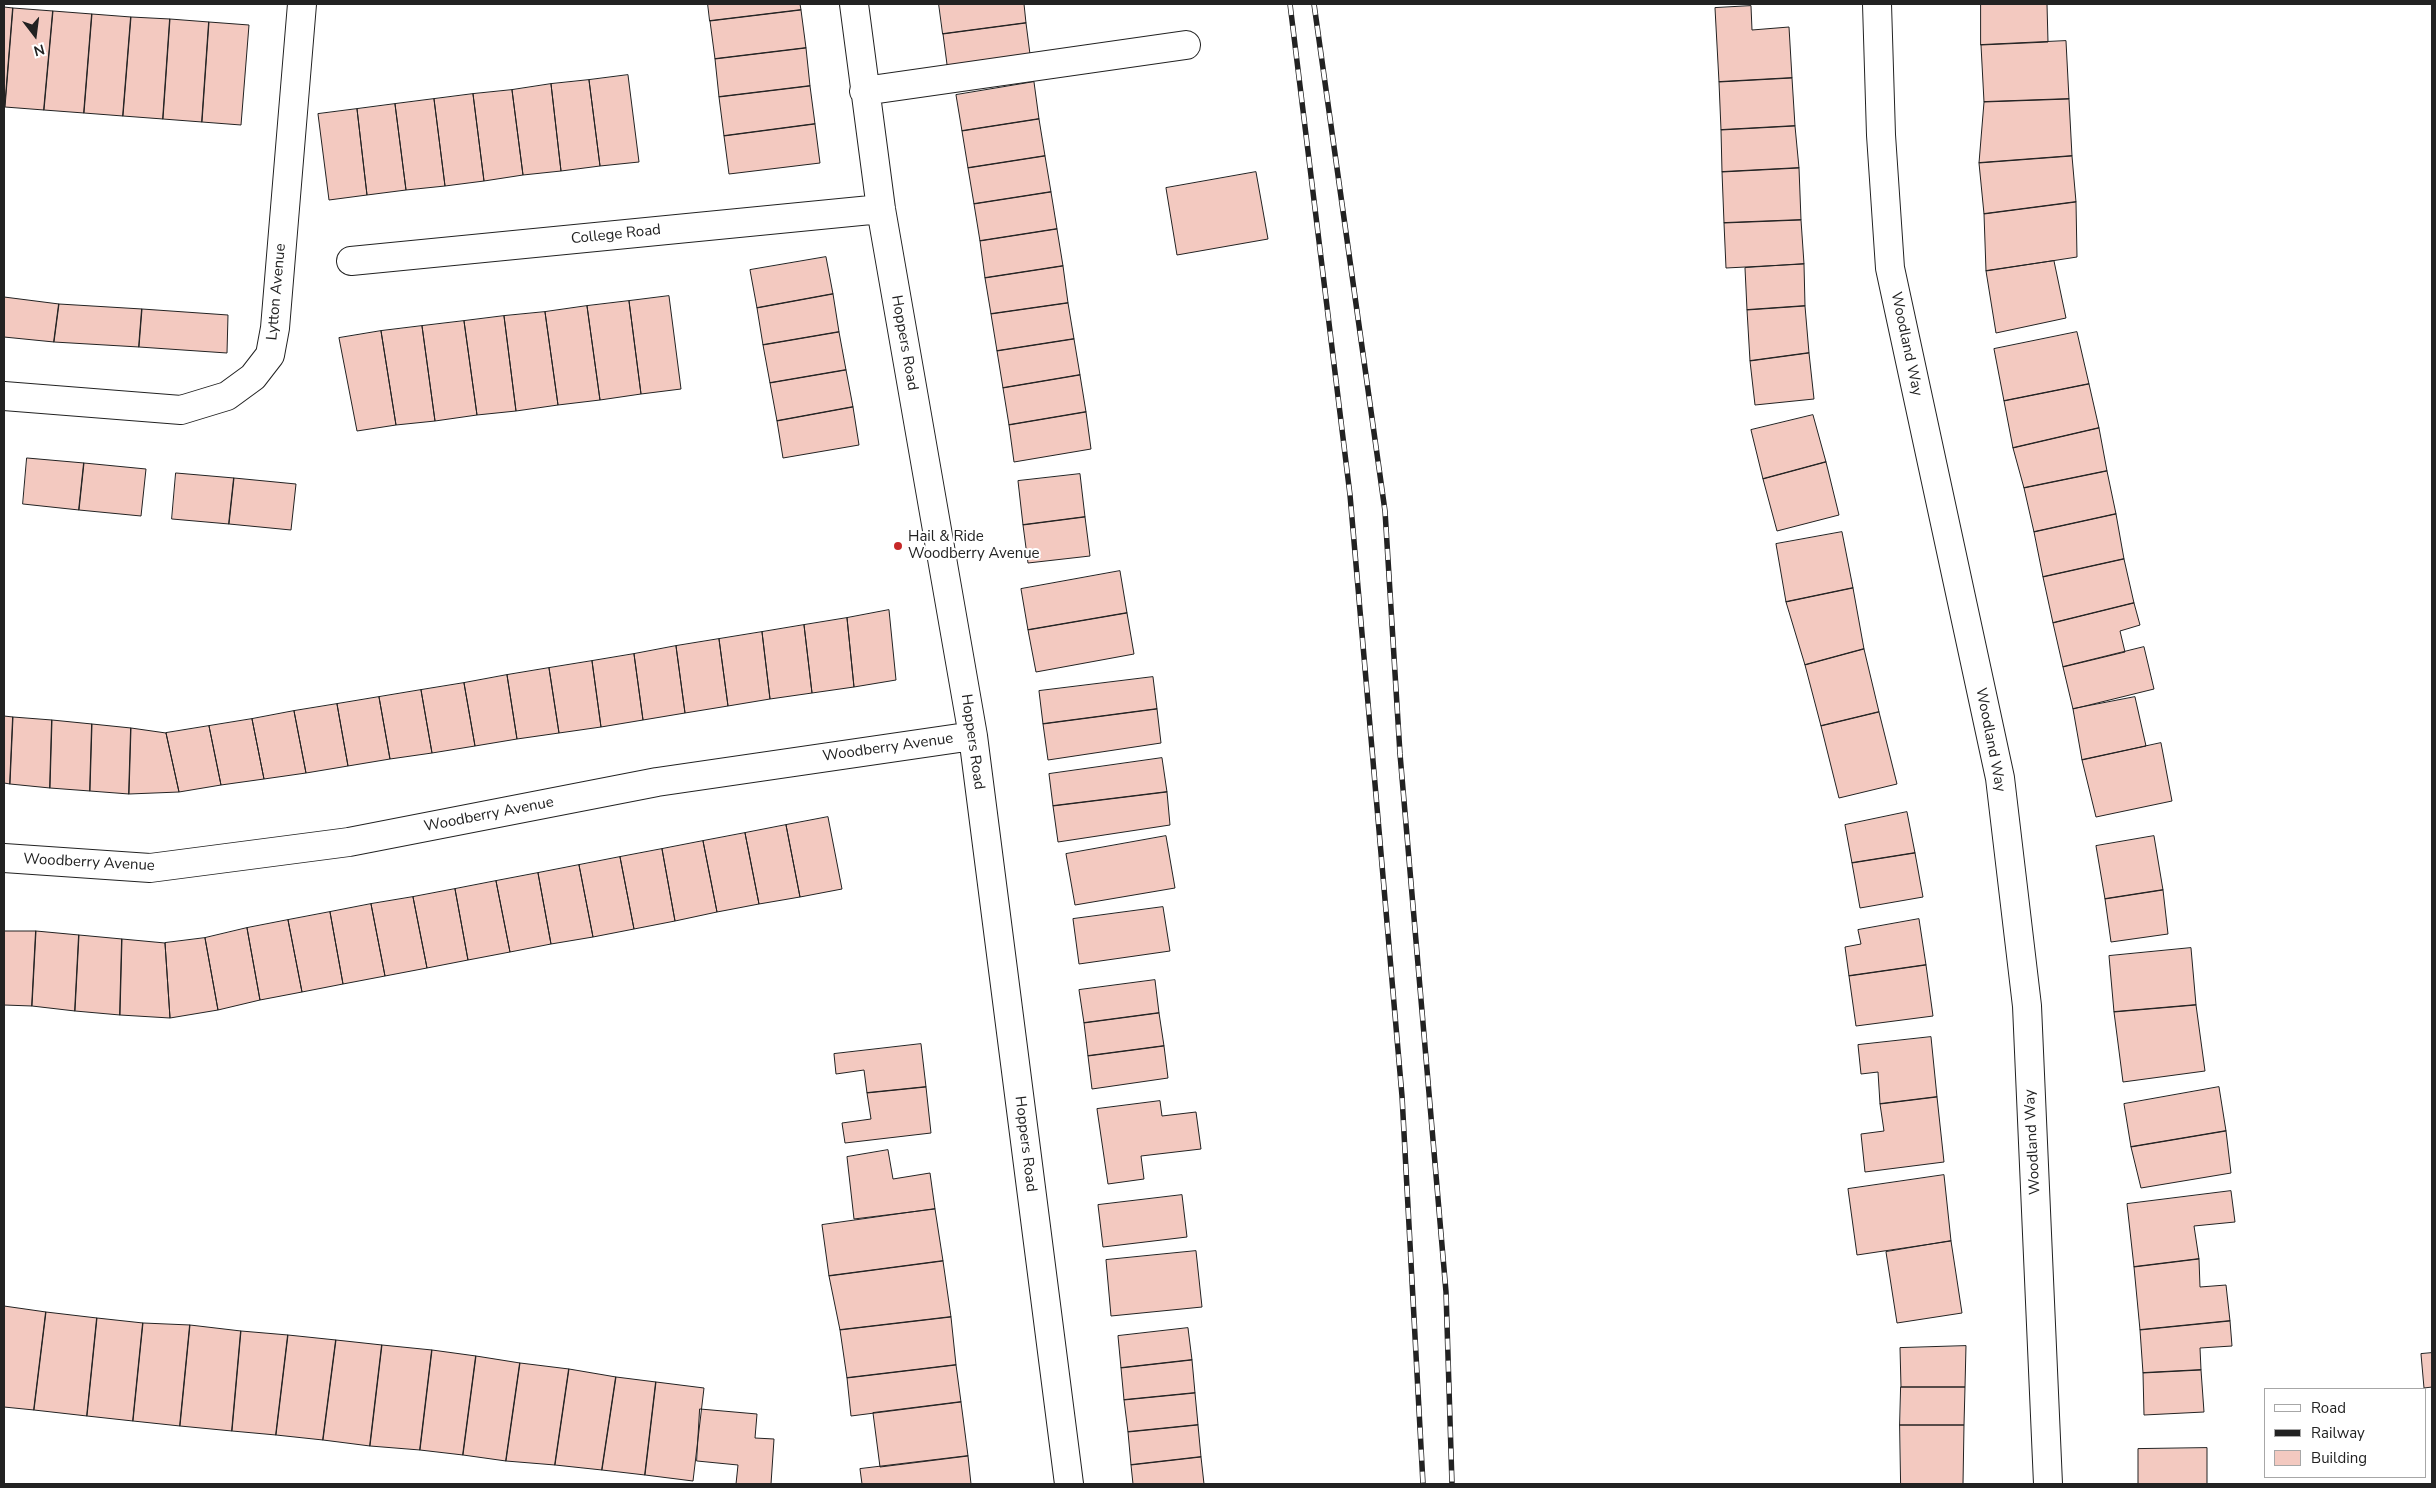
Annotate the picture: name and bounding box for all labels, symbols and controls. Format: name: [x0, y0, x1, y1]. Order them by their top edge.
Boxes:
north arrow: [10, 10, 60, 60]
text: N: [31, 39, 47, 61]
street label: College Road: [570, 221, 662, 249]
street label: Lytton Avenue: [264, 243, 290, 341]
street label: Woodland Way: [1886, 290, 1926, 398]
street label: Hoppers Road: [887, 294, 921, 392]
place label: Hail & Ride Woodberry Avenue: [908, 528, 1040, 563]
marker: Hail & Ride Woodberry Avenue: [892, 540, 904, 552]
street label: Woodland Way: [1971, 686, 2009, 794]
street label: Hoppers Road: [956, 693, 988, 791]
street label: Woodberry Avenue: [822, 730, 954, 766]
street label: Woodberry Avenue: [423, 794, 555, 836]
street label: Woodberry Avenue: [23, 851, 155, 875]
street label: Woodland Way: [2021, 1089, 2045, 1195]
street label: Hoppers Road: [1010, 1095, 1040, 1193]
legend: [2264, 1388, 2426, 1478]
text: Road: [2311, 1398, 2346, 1418]
text: Railway: [2311, 1423, 2365, 1443]
text: Building: [2311, 1448, 2367, 1468]

